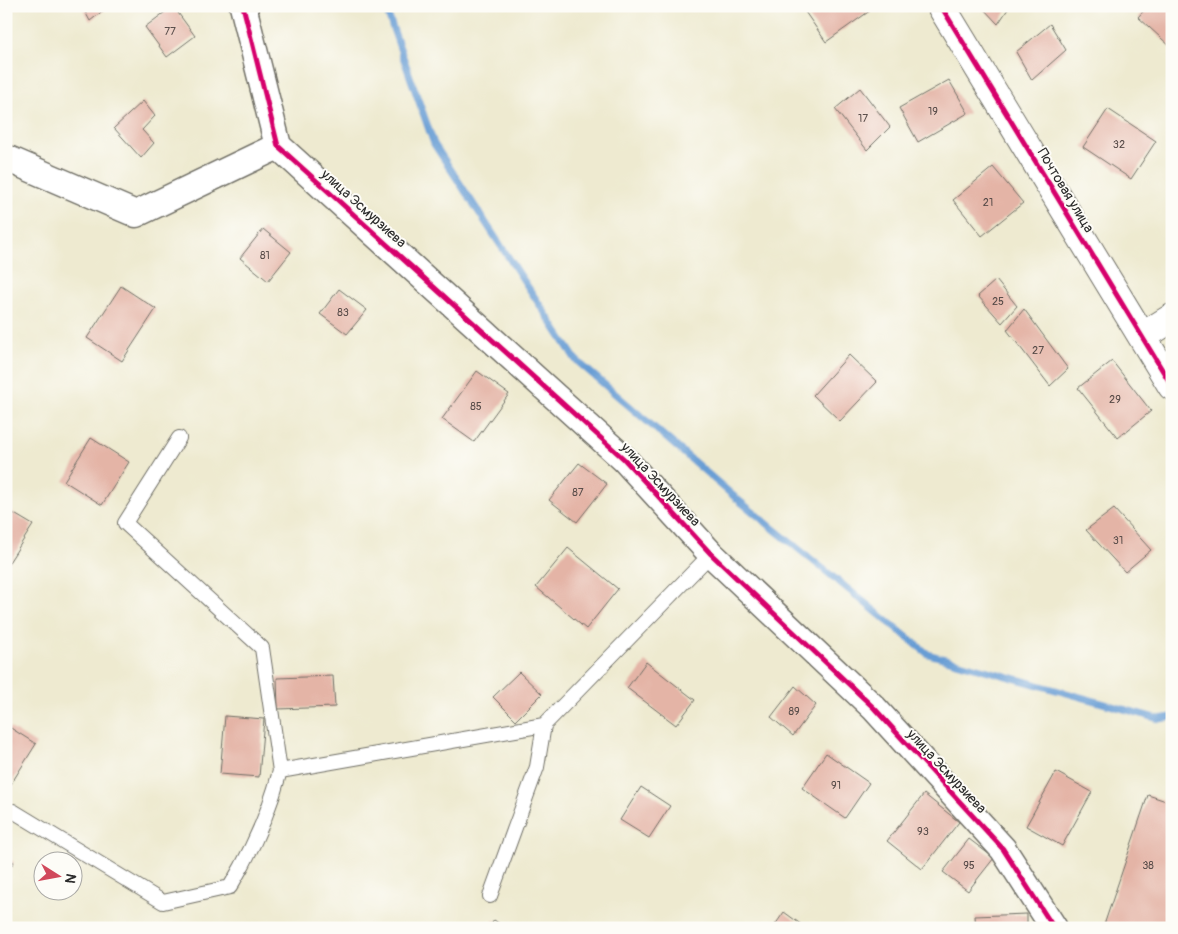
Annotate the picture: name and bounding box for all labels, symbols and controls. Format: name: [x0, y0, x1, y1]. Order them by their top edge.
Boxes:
house number: 77: [164, 25, 176, 38]
house number: 19: [928, 105, 938, 118]
house number: 17: [858, 112, 868, 125]
house number: 32: [1113, 138, 1125, 151]
street label: Почтовая улица: [1034, 145, 1097, 236]
street label: улица Эсмурзиева: [317, 165, 410, 251]
house number: 21: [983, 196, 993, 209]
house number: 81: [260, 249, 270, 262]
house number: 25: [992, 295, 1004, 308]
house number: 83: [337, 306, 349, 319]
house number: 27: [1032, 344, 1044, 357]
house number: 29: [1109, 393, 1121, 406]
house number: 85: [470, 400, 482, 413]
street label: улица Эсмурзиева: [617, 438, 704, 530]
house number: 87: [572, 486, 584, 499]
house number: 31: [1113, 534, 1123, 547]
house number: 89: [788, 705, 800, 718]
street label: улица Эсмурзиева: [903, 725, 990, 817]
house number: 91: [831, 779, 841, 792]
house number: 93: [917, 825, 929, 838]
north arrow: [32, 852, 82, 902]
house number: 95: [963, 859, 975, 872]
house number: 38: [1142, 859, 1154, 872]
text: N: [61, 872, 80, 885]

